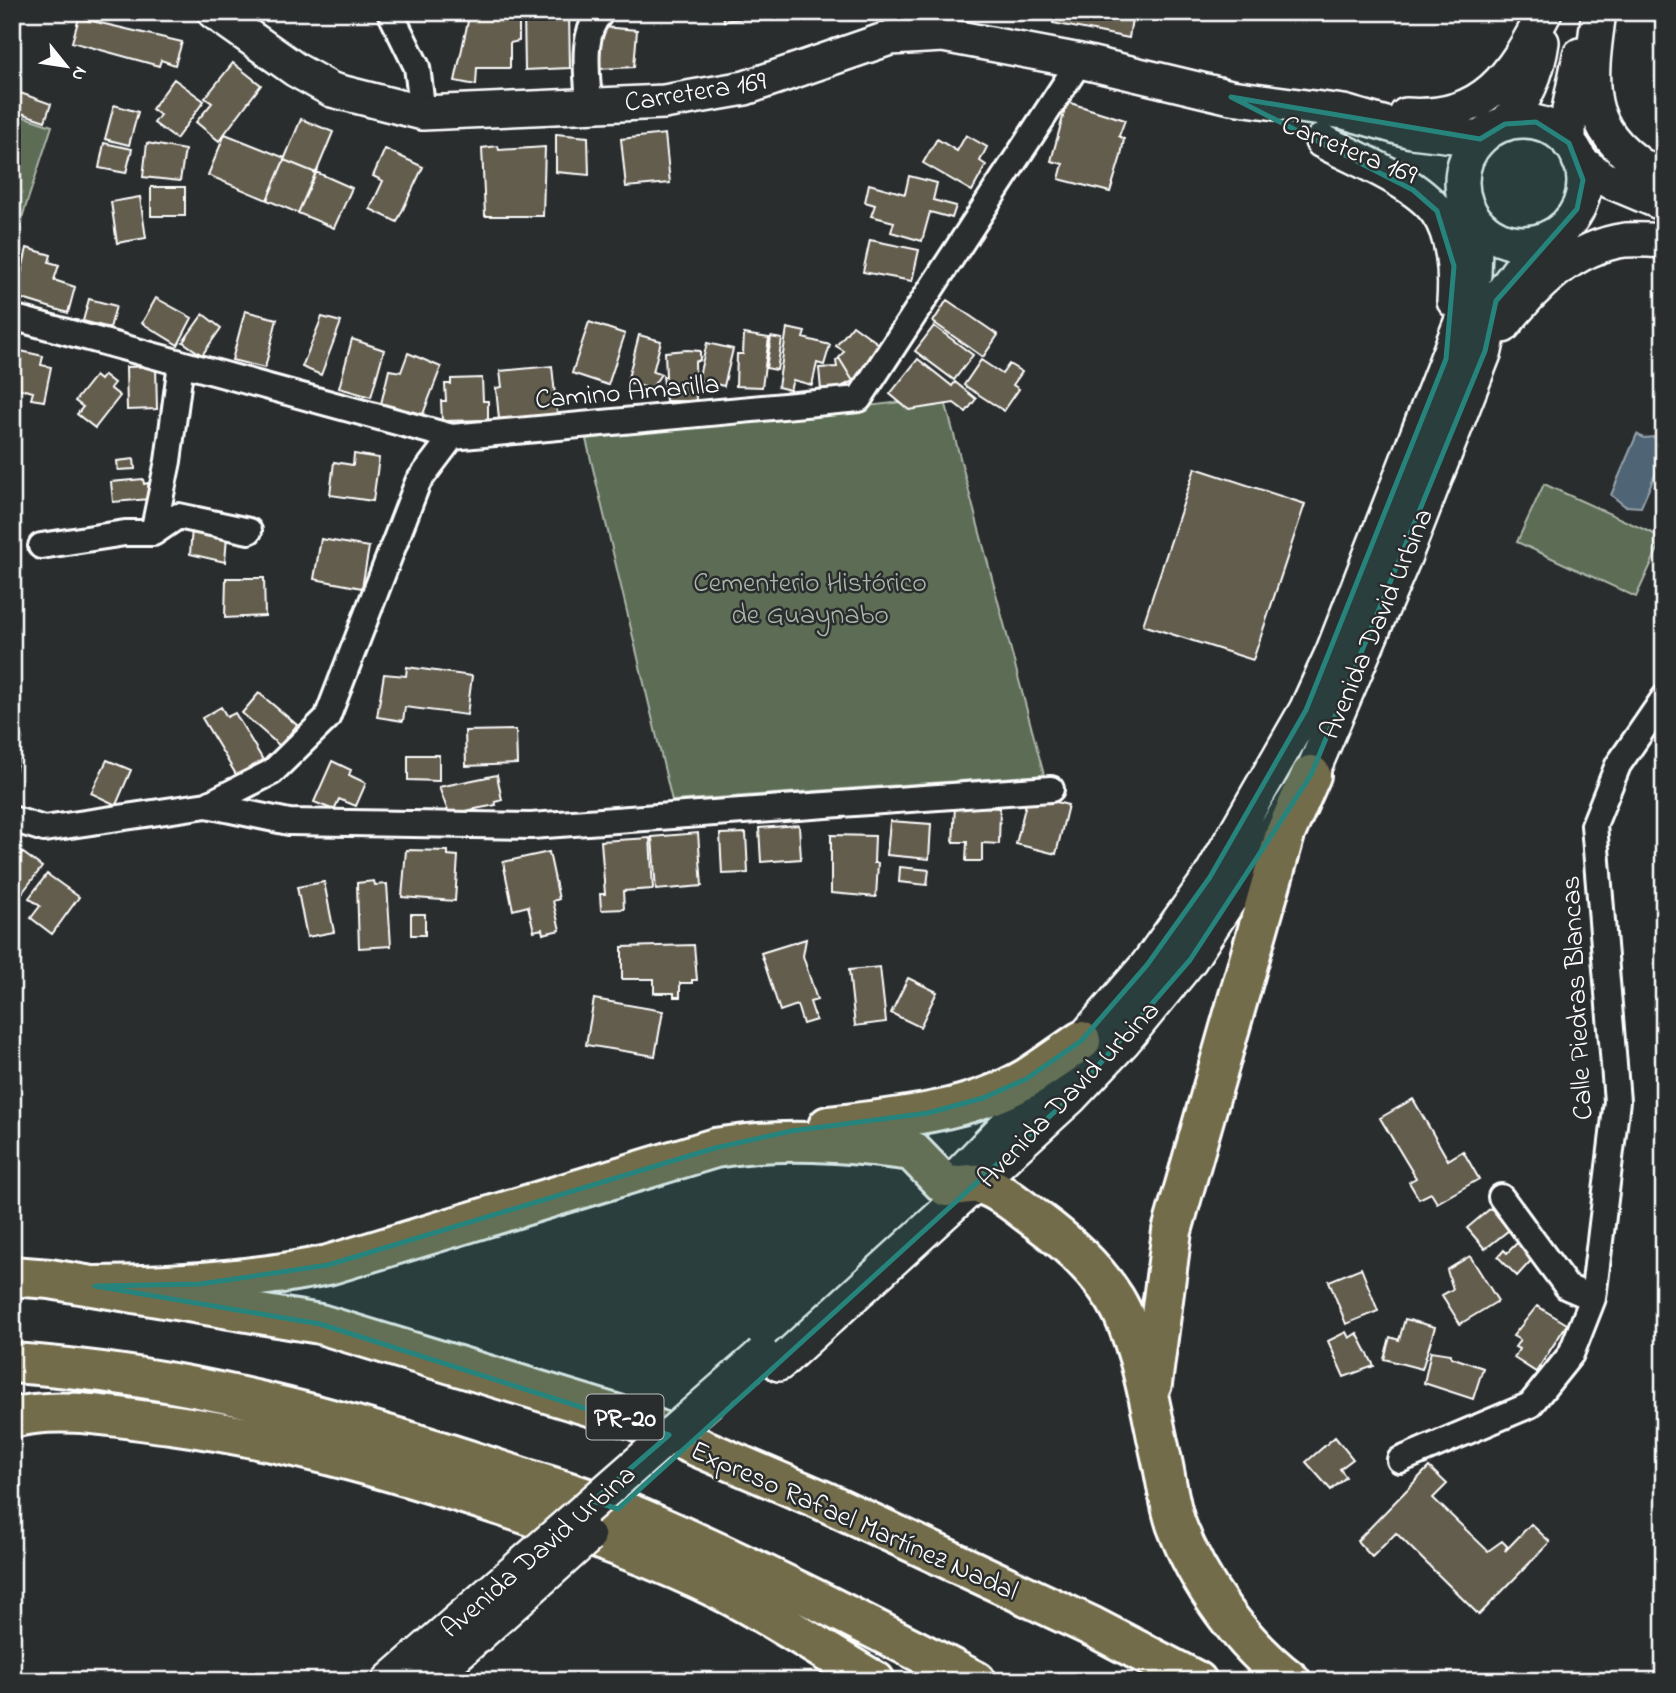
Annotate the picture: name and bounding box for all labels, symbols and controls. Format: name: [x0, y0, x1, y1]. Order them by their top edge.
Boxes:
north arrow: [32, 32, 102, 102]
text: N: [64, 61, 93, 86]
street label: Carretera 169: [622, 62, 770, 125]
street label: Carretera 169: [1275, 105, 1423, 197]
street label: Camino Amarilla: [533, 365, 721, 422]
street label: Avenida David Urbina: [1311, 502, 1445, 746]
park label: Cementerio Histórico de Guaynabo: [693, 564, 927, 637]
street label: Calle Piedras Blancas: [1552, 874, 1605, 1121]
street label: Avenida David Urbina: [969, 992, 1170, 1199]
road number: PR-20: [586, 1394, 664, 1440]
street label: Expreso Rafael Martínez Nadal: [683, 1431, 1024, 1613]
street label: Avenida David Urbina: [432, 1456, 646, 1649]

